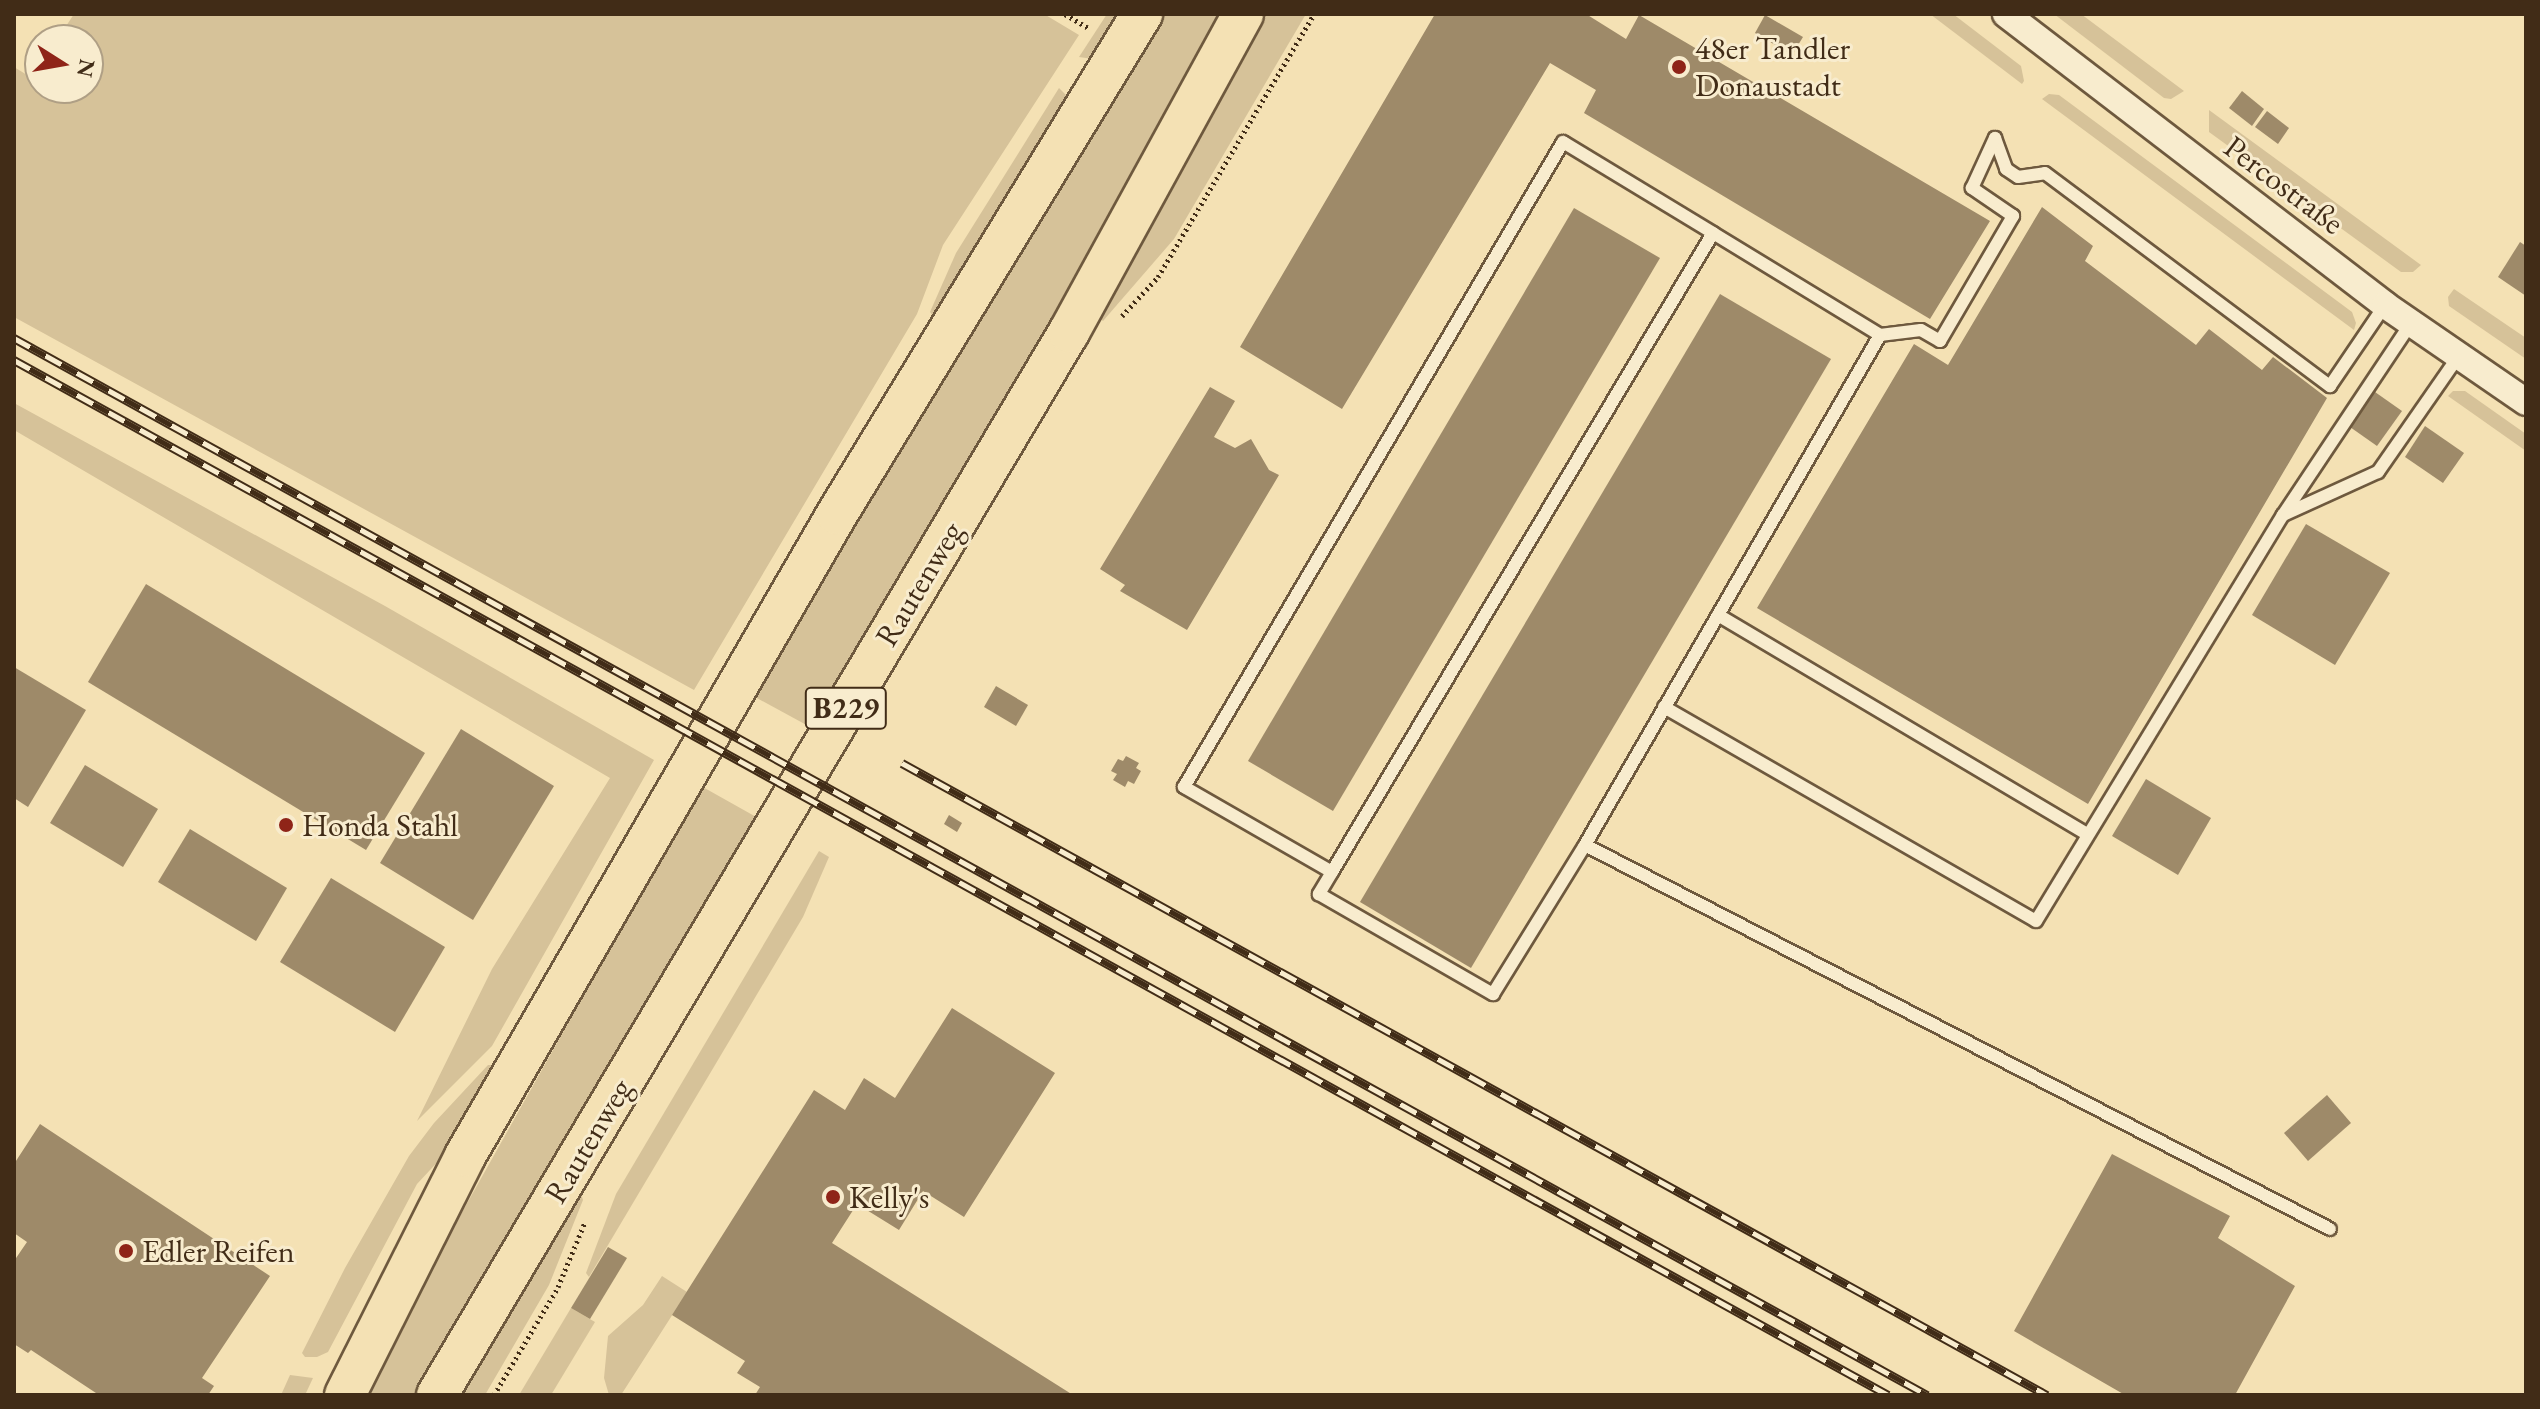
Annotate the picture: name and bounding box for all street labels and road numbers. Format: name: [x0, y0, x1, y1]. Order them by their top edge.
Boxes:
street label: Percostraße: [2217, 128, 2351, 242]
street label: Rautenweg: [867, 515, 971, 653]
road number: B229: [804, 682, 888, 734]
street label: Rautenweg: [536, 1072, 640, 1210]

